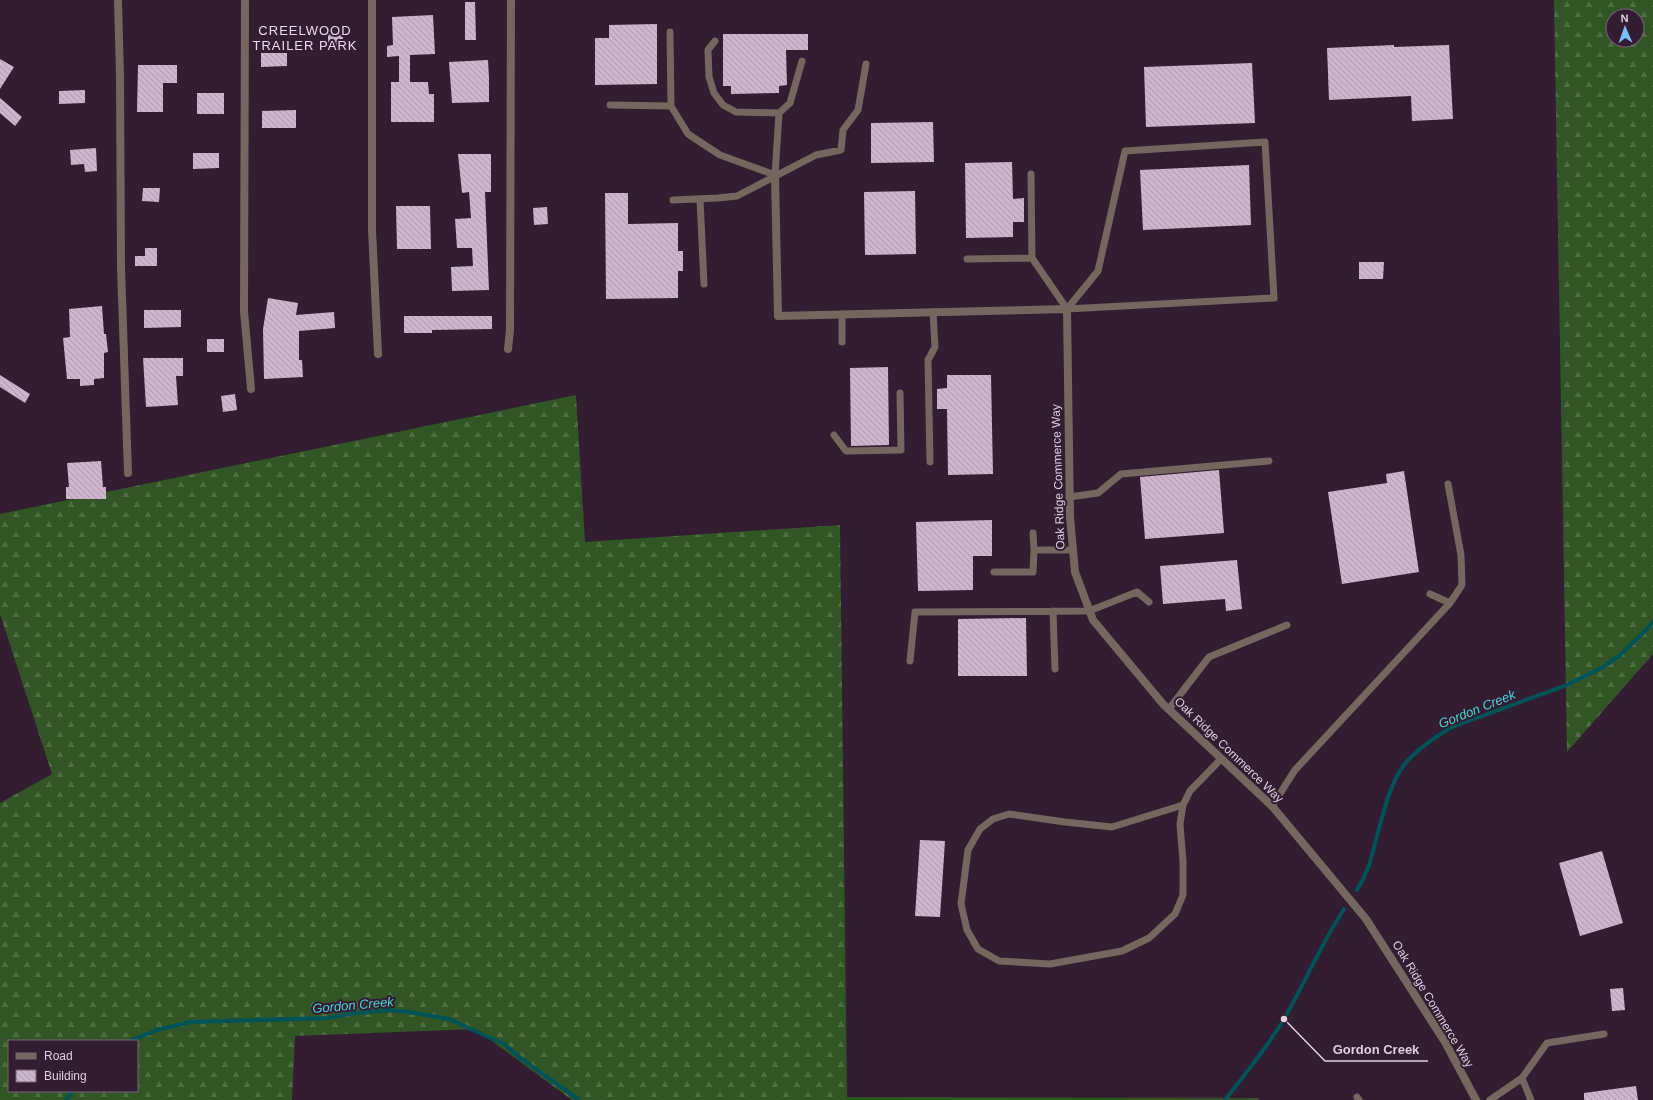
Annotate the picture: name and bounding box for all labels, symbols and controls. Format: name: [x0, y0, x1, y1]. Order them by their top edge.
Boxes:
north arrow: [1605, 8, 1645, 48]
text: N: [1620, 12, 1629, 24]
district label: CREELWOOD TRAILER PARK: [253, 23, 357, 53]
street label: Oak Ridge Commerce Way: [1048, 404, 1068, 550]
water label: Gordon Creek: [1436, 686, 1519, 731]
street label: Oak Ridge Commerce Way: [1172, 694, 1286, 806]
street label: Oak Ridge Commerce Way: [1390, 938, 1476, 1070]
water label: Gordon Creek: [312, 994, 396, 1016]
callout: Gordon Creek: [1325, 1036, 1428, 1061]
legend: [8, 1040, 138, 1092]
text: Gordon Creek: [1333, 1042, 1420, 1057]
text: Road: [44, 1049, 73, 1063]
text: Building: [44, 1069, 87, 1083]

